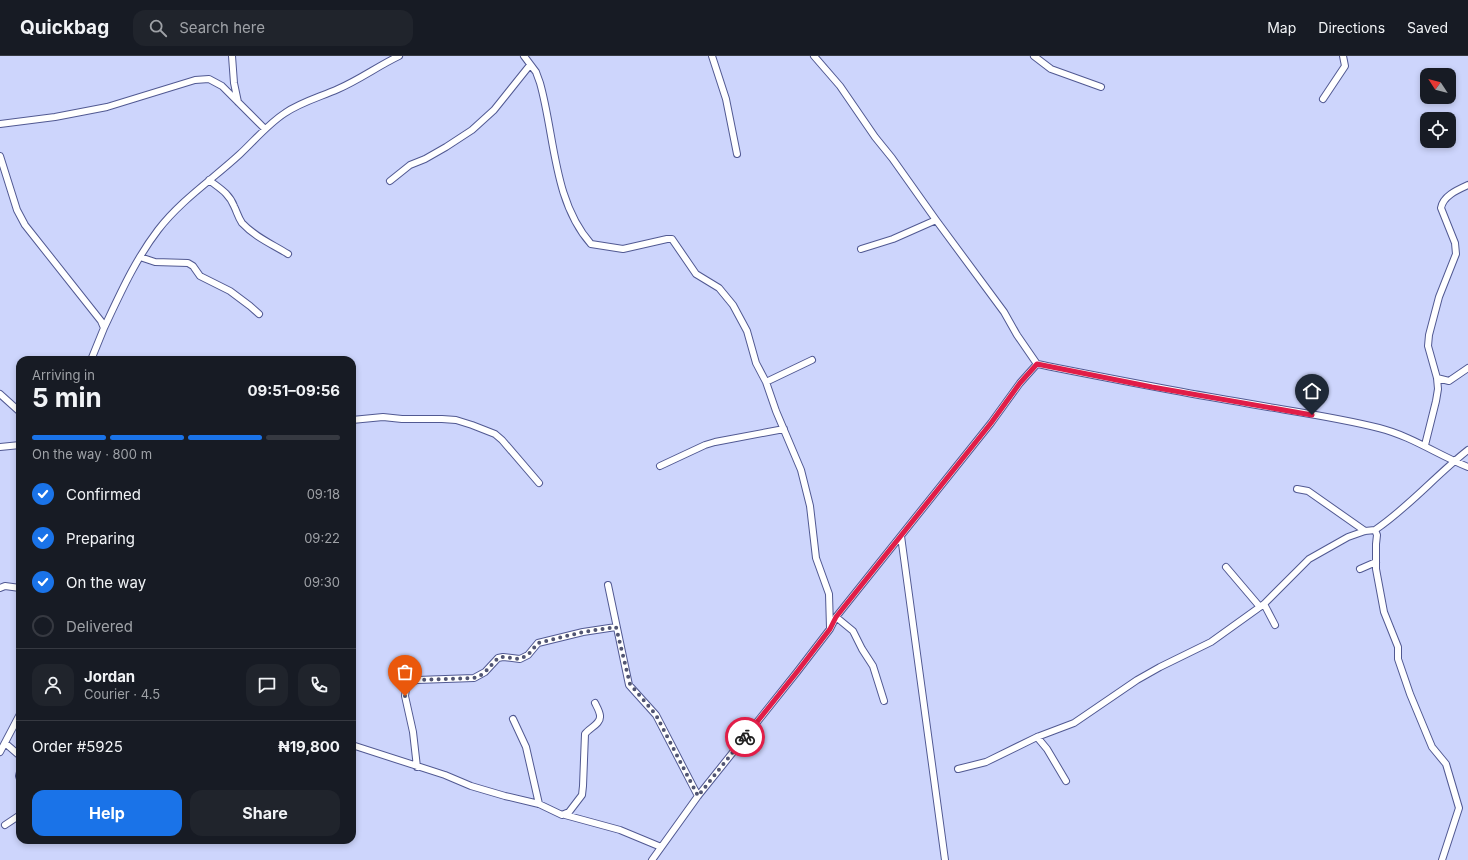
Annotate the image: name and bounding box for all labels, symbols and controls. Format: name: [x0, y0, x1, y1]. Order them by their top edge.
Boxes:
search box: [133, 10, 413, 46]
text: Quickbag: [20, 16, 109, 39]
icon: search: [147, 17, 169, 39]
text: Search here: [179, 18, 265, 37]
text: Map: [1267, 19, 1296, 36]
text: Directions: [1318, 19, 1385, 36]
text: Saved: [1407, 19, 1448, 36]
north arrow: [1420, 68, 1456, 104]
map controls: [1420, 68, 1456, 148]
button: locate: [1420, 112, 1456, 148]
text: Arriving in: [32, 367, 95, 383]
pin: [1295, 374, 1329, 415]
icon: home: [1301, 380, 1323, 402]
text: 09:51–09:56: [247, 381, 340, 400]
text: 5 min: [32, 382, 102, 413]
text: On the way · 800 m: [32, 446, 152, 462]
icon: check: [32, 483, 54, 505]
text: Confirmed: [66, 485, 141, 504]
text: 09:18: [307, 486, 340, 502]
icon: check: [32, 527, 54, 549]
text: Preparing: [66, 529, 135, 548]
text: 09:22: [304, 530, 340, 546]
icon: check: [32, 571, 54, 593]
text: On the way: [66, 573, 146, 592]
text: 09:30: [304, 574, 340, 590]
text: Delivered: [66, 617, 133, 636]
pin: [388, 655, 422, 696]
icon: bag: [394, 661, 416, 683]
button: person: [32, 664, 74, 706]
button: chat: [246, 664, 288, 706]
button: phone: [298, 664, 340, 706]
text: Jordan: [84, 667, 135, 686]
text: Courier · 4.5: [84, 686, 160, 702]
courier: [725, 717, 765, 757]
icon: bike: [734, 726, 756, 748]
text: Order #5925: [32, 737, 123, 756]
text: ₦19,800: [278, 737, 340, 756]
button: Help: [32, 790, 182, 836]
button: Share: [190, 790, 340, 836]

